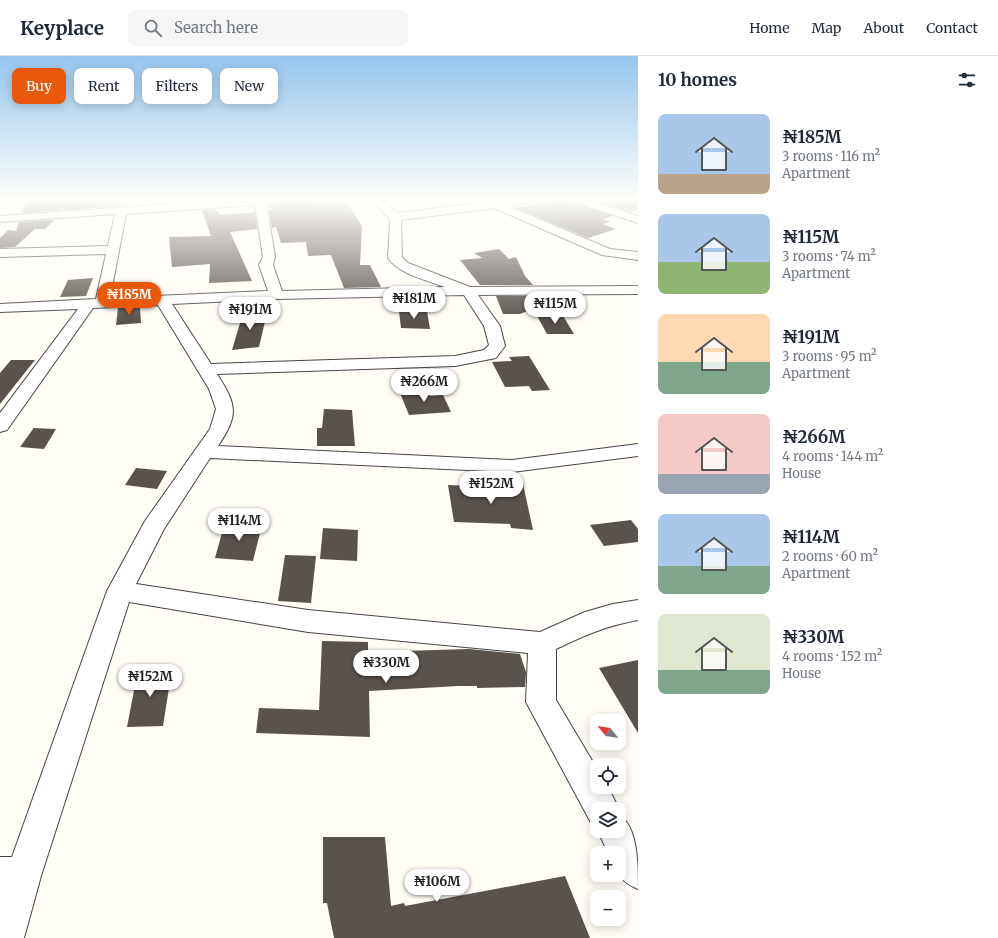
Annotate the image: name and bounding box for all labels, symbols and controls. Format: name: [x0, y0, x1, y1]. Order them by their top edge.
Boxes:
search box: [128, 10, 408, 46]
text: Keyplace: [20, 16, 104, 40]
icon: search: [142, 17, 164, 39]
text: Search here: [174, 18, 258, 37]
text: Home: [749, 19, 790, 37]
text: Map: [812, 19, 841, 37]
text: About: [863, 19, 904, 37]
text: Contact: [926, 19, 978, 37]
chip: Buy: [12, 68, 66, 104]
chip: Rent: [74, 68, 134, 104]
chip: Filters: [142, 68, 212, 104]
chip: New: [220, 68, 278, 104]
text: 10 homes: [658, 69, 737, 91]
icon: filters: [956, 69, 978, 91]
text: ₦185M: [782, 126, 842, 148]
icon: home: [690, 130, 738, 178]
text: 3 rooms · 116 m²: [782, 148, 880, 165]
text: Apartment: [782, 165, 850, 182]
text: ₦115M: [782, 226, 839, 248]
icon: home: [690, 230, 738, 278]
text: 3 rooms · 74 m²: [782, 248, 876, 265]
text: Apartment: [782, 265, 850, 282]
pin: ₦185M: [101, 282, 157, 316]
text: ₦185M: [106, 286, 152, 303]
pin: ₦181M: [386, 286, 442, 320]
text: ₦181M: [392, 290, 436, 307]
pin: ₦115M: [527, 291, 583, 325]
text: ₦115M: [533, 295, 577, 312]
pin: ₦191M: [222, 297, 278, 331]
text: ₦191M: [228, 301, 272, 318]
text: ₦191M: [782, 326, 840, 348]
icon: home: [690, 330, 738, 378]
text: 3 rooms · 95 m²: [782, 348, 877, 365]
text: Apartment: [782, 365, 850, 382]
pin: ₦266M: [396, 369, 452, 403]
text: ₦266M: [400, 373, 448, 390]
text: ₦266M: [782, 426, 845, 448]
icon: home: [690, 430, 738, 478]
text: 4 rooms · 144 m²: [782, 448, 883, 465]
text: House: [782, 465, 821, 482]
pin: ₦152M: [463, 471, 519, 505]
text: ₦152M: [468, 475, 514, 492]
pin: ₦114M: [211, 508, 267, 542]
text: ₦114M: [217, 512, 261, 529]
text: ₦114M: [782, 526, 840, 548]
icon: home: [690, 530, 738, 578]
text: 2 rooms · 60 m²: [782, 548, 878, 565]
text: Apartment: [782, 565, 850, 582]
text: ₦330M: [782, 626, 844, 648]
icon: home: [690, 630, 738, 678]
text: 4 rooms · 152 m²: [782, 648, 882, 665]
pin: ₦330M: [358, 650, 414, 684]
text: ₦330M: [362, 654, 410, 671]
pin: ₦152M: [122, 664, 178, 698]
text: House: [782, 665, 821, 682]
text: ₦152M: [127, 668, 173, 685]
north arrow: [590, 714, 626, 750]
map controls: [590, 714, 626, 926]
button: locate: [590, 758, 626, 794]
button: layers: [590, 802, 626, 838]
button: +: [590, 846, 626, 882]
pin: ₦106M: [409, 869, 465, 903]
text: ₦106M: [413, 873, 461, 890]
button: −: [590, 890, 626, 926]

